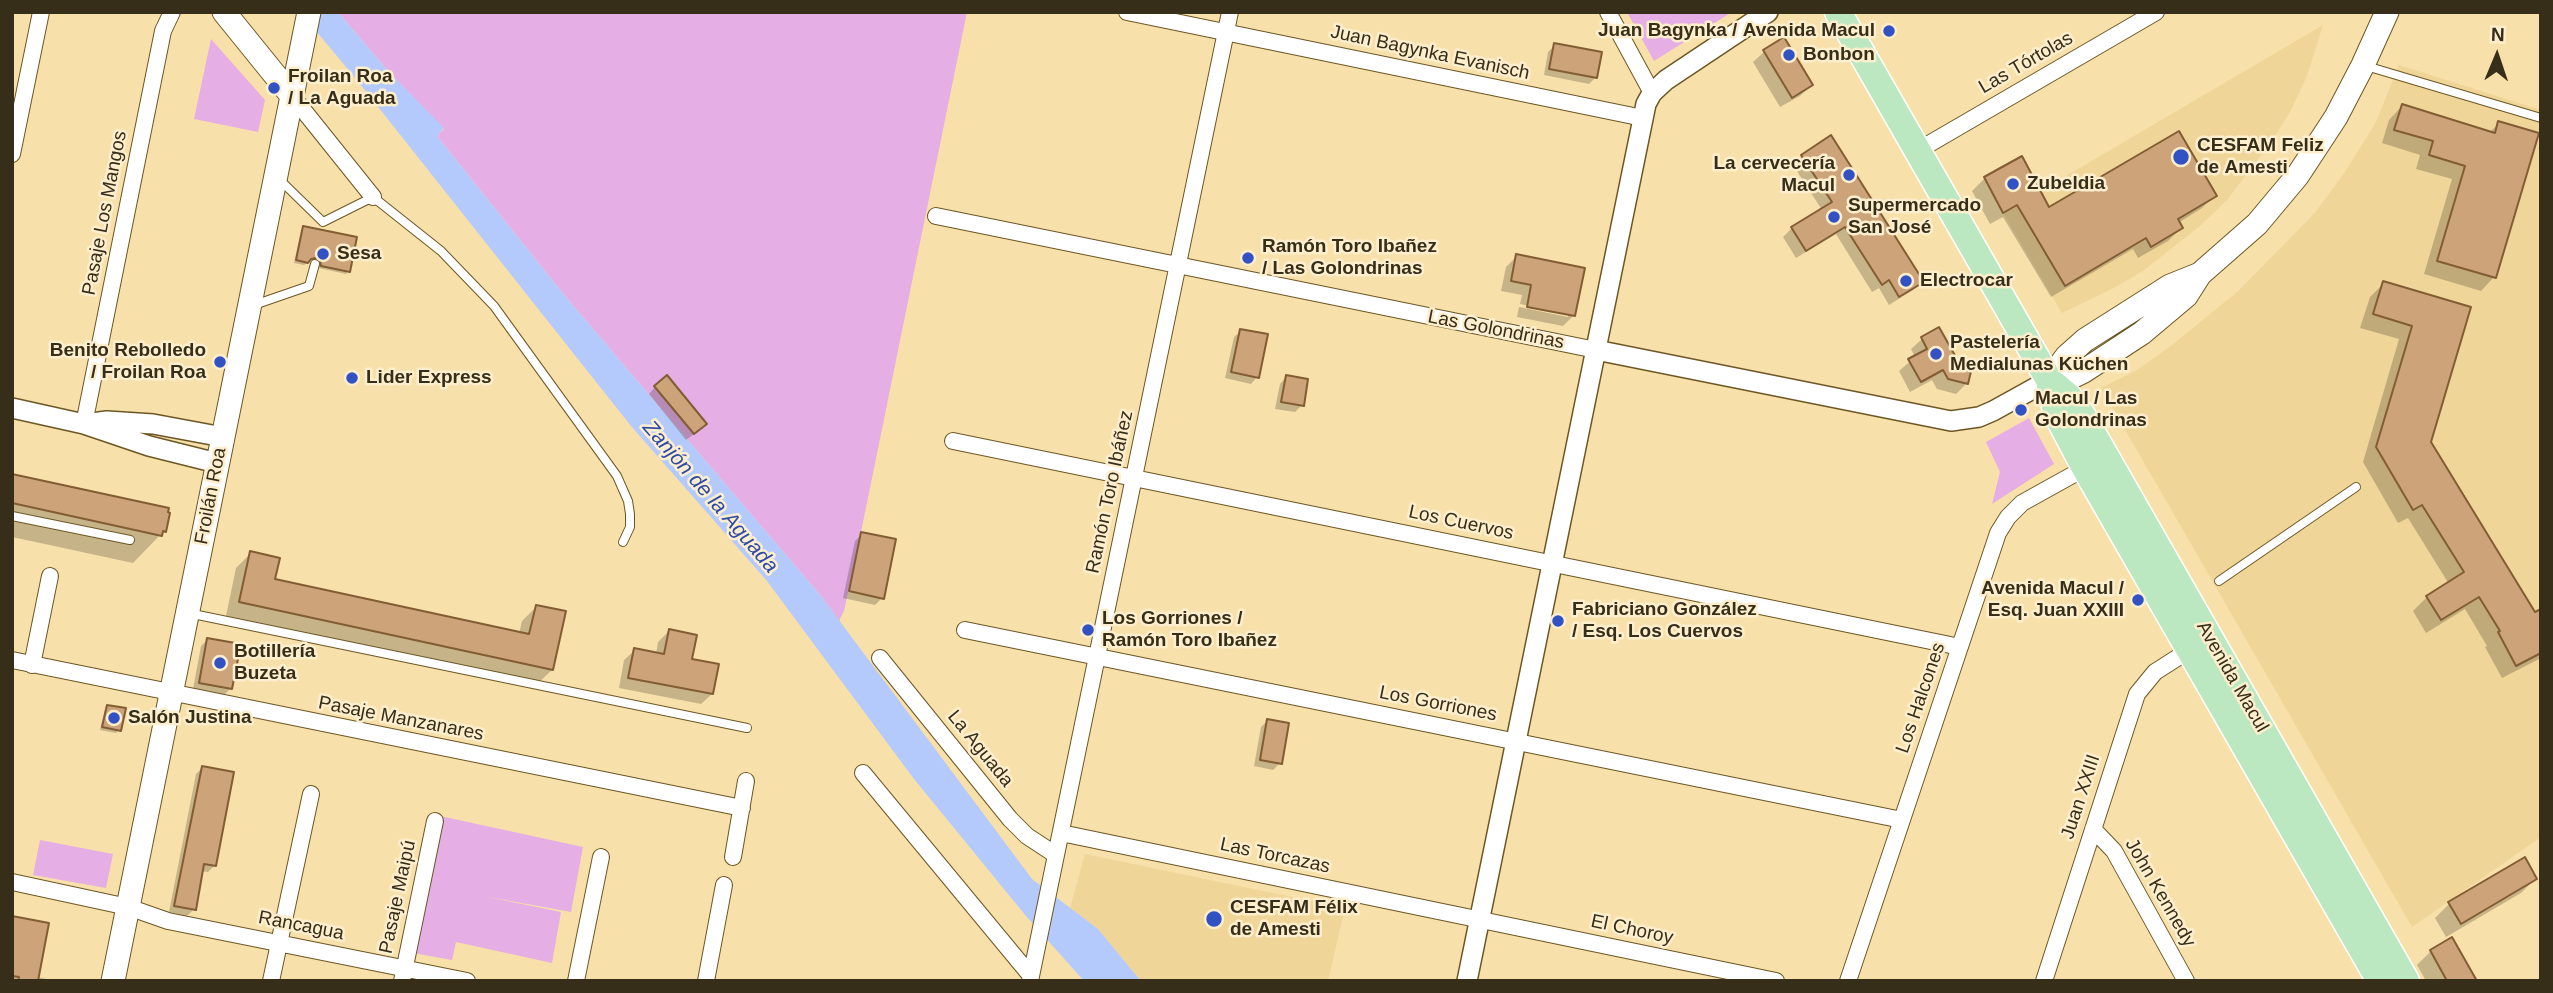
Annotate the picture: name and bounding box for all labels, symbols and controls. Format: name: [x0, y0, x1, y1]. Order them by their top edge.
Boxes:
place label: Juan Bagynka / Avenida Macul: [1598, 20, 1875, 42]
street label: Juan Bagynka Evanisch: [1328, 21, 1532, 85]
north arrow: [2462, 21, 2532, 91]
marker: Juan Bagynka / Avenida Macul: [1881, 23, 1897, 39]
text: N: [2491, 24, 2505, 45]
street label: Las Tórtolas: [1975, 27, 2077, 99]
place label: Bonbon: [1803, 44, 1875, 66]
marker: Bonbon: [1781, 47, 1797, 63]
place label: Froilan Roa / La Aguada: [288, 66, 396, 110]
marker: Froilan Roa / La Aguada: [266, 80, 282, 96]
street label: Pasaje Los Mangos: [78, 129, 132, 297]
place label: CESFAM Feliz de Amesti: [2197, 135, 2324, 179]
marker: CESFAM Feliz de Amesti: [2171, 147, 2191, 167]
place label: La cervecería Macul: [1714, 153, 1835, 197]
marker: La cervecería Macul: [1841, 167, 1857, 183]
place label: Zubeldia: [2027, 173, 2105, 195]
marker: Zubeldia: [2005, 176, 2021, 192]
place label: Supermercado San José: [1848, 195, 1981, 239]
marker: Supermercado San José: [1826, 209, 1842, 225]
place label: Ramón Toro Ibañez / Las Golondrinas: [1262, 236, 1437, 280]
place label: Sesa: [337, 243, 381, 265]
marker: Sesa: [315, 246, 331, 262]
marker: Ramón Toro Ibañez / Las Golondrinas: [1240, 250, 1256, 266]
place label: Electrocar: [1920, 270, 2013, 292]
marker: Electrocar: [1898, 273, 1914, 289]
street label: Las Golondrinas: [1426, 306, 1566, 354]
place label: Pastelería Medialunas Küchen: [1950, 332, 2128, 376]
place label: Benito Rebolledo / Froilan Roa: [50, 340, 206, 384]
marker: Pastelería Medialunas Küchen: [1928, 346, 1944, 362]
marker: Benito Rebolledo / Froilan Roa: [212, 354, 228, 370]
place label: Lider Express: [366, 367, 492, 389]
marker: Lider Express: [344, 370, 360, 386]
place label: Macul / Las Golondrinas: [2035, 388, 2147, 432]
marker: Macul / Las Golondrinas: [2013, 402, 2029, 418]
street label: Ramón Toro Ibáñez: [1082, 409, 1138, 575]
water label: Zanjón de la Aguada: [637, 416, 783, 578]
street label: Froilán Roa: [190, 446, 232, 546]
street label: Los Cuervos: [1406, 501, 1516, 545]
place label: Avenida Macul / Esq. Juan XXIII: [1981, 578, 2124, 622]
marker: Avenida Macul / Esq. Juan XXIII: [2130, 592, 2146, 608]
place label: Fabriciano González / Esq. Los Cuervos: [1572, 599, 1757, 643]
place label: Los Gorriones / Ramón Toro Ibañez: [1102, 608, 1277, 652]
marker: Fabriciano González / Esq. Los Cuervos: [1550, 613, 1566, 629]
street label: Avenida Macul: [2191, 617, 2273, 737]
marker: Los Gorriones / Ramón Toro Ibañez: [1080, 622, 1096, 638]
street label: Los Halcones: [1891, 640, 1951, 756]
place label: Botillería Buzeta: [234, 641, 315, 685]
marker: Botillería Buzeta: [212, 655, 228, 671]
street label: Los Gorriones: [1377, 681, 1499, 727]
street label: Pasaje Manzanares: [316, 692, 486, 746]
street label: La Aguada: [942, 706, 1018, 792]
place label: Salón Justina: [128, 707, 252, 729]
marker: Salón Justina: [106, 710, 122, 726]
street label: Juan XXIII: [2057, 752, 2105, 842]
street label: Las Torcazas: [1218, 833, 1332, 879]
street label: John Kennedy: [2120, 835, 2200, 951]
street label: Pasaje Maipú: [375, 838, 421, 956]
place label: CESFAM Félix de Amesti: [1230, 897, 1358, 941]
street label: Rancagua: [256, 907, 346, 945]
marker: CESFAM Félix de Amesti: [1204, 909, 1224, 929]
street label: El Choroy: [1589, 910, 1675, 950]

